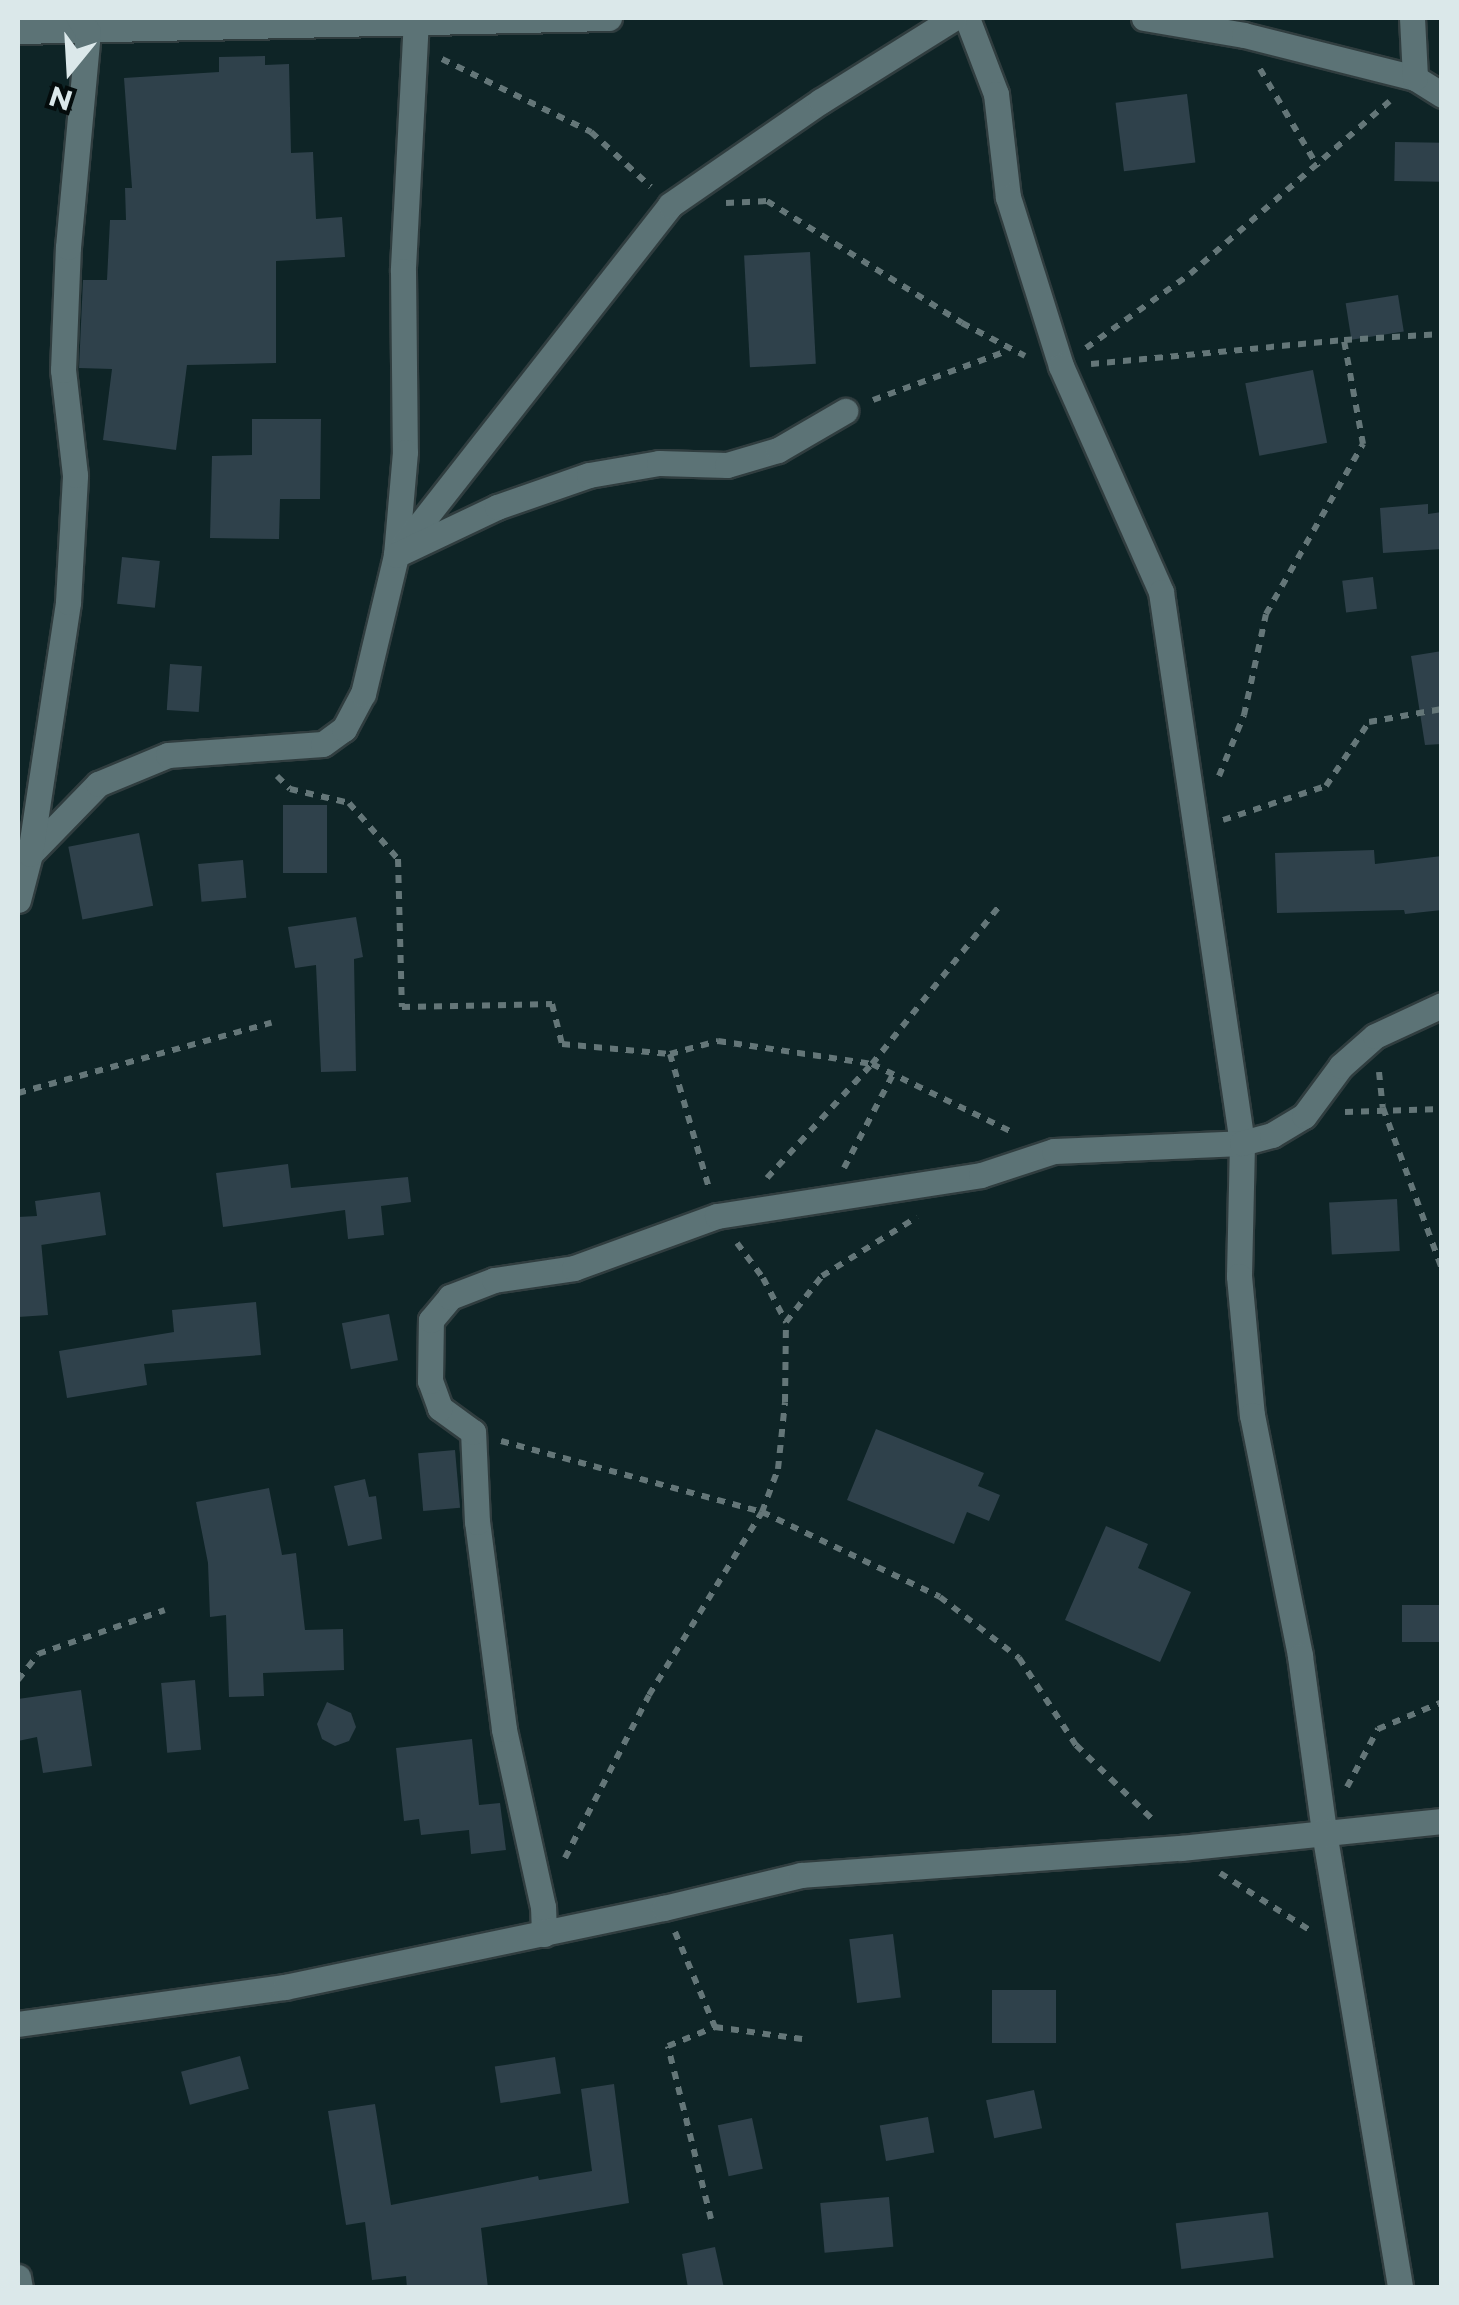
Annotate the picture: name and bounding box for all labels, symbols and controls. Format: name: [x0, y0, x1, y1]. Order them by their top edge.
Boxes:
north arrow: [20, 20, 120, 120]
text: N: [45, 79, 77, 118]

